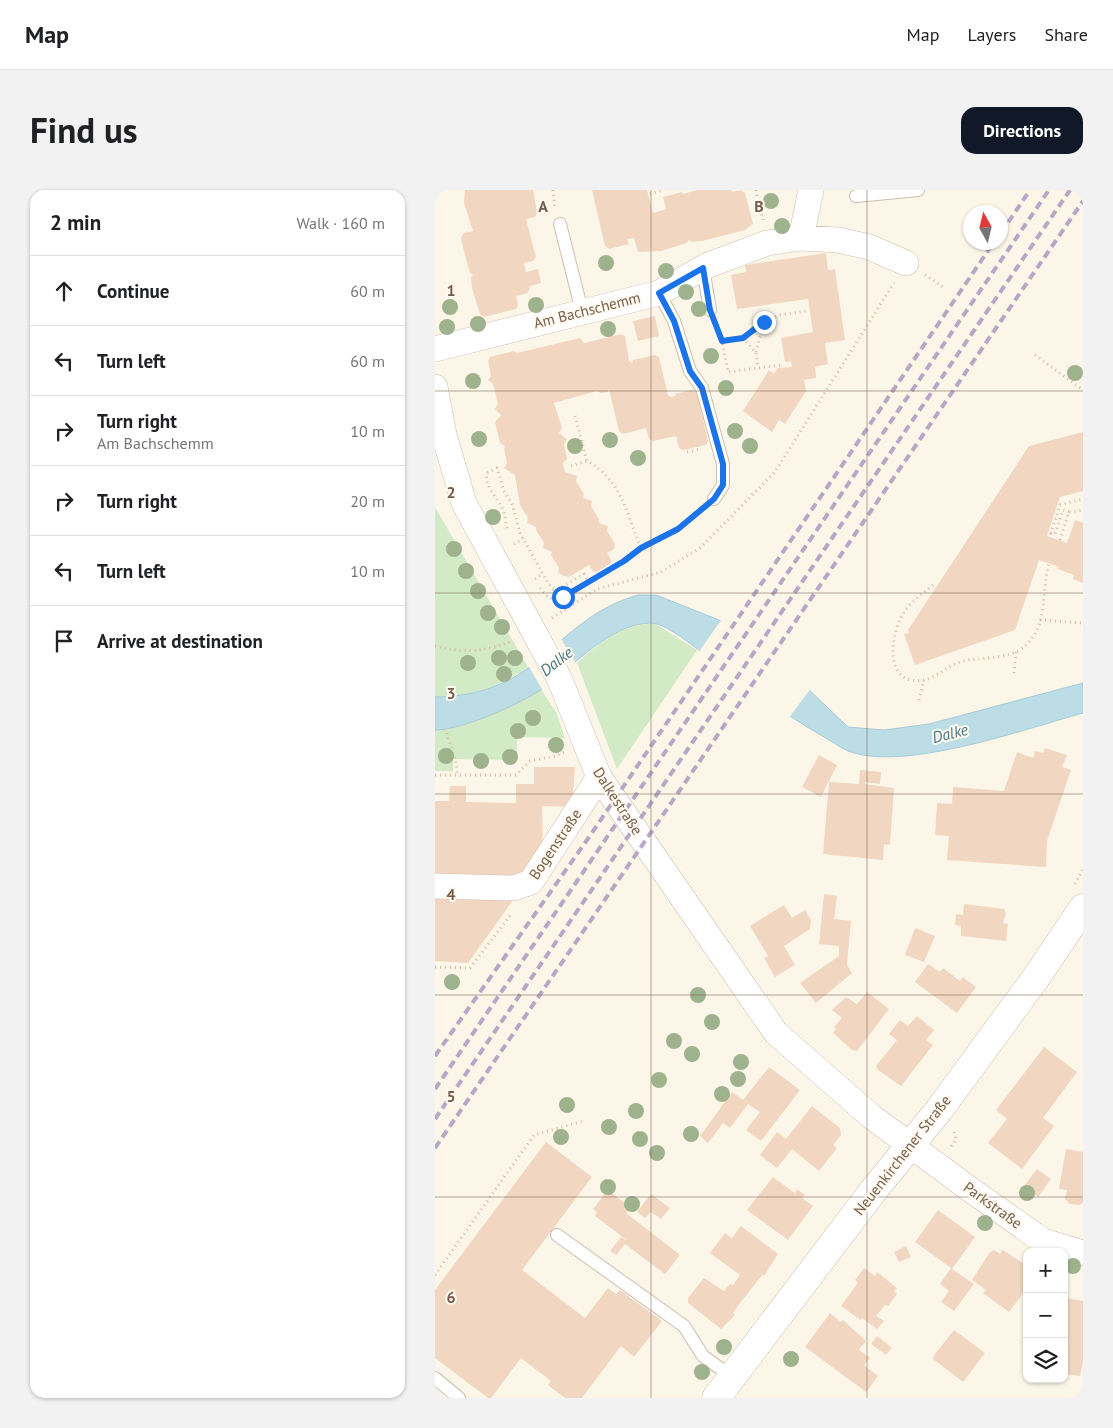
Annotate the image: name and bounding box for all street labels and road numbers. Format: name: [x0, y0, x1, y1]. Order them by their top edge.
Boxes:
street label: Am Bachschemm: [532, 288, 642, 332]
street label: Dalkestraße: [589, 764, 647, 838]
street label: Bogenstraße: [524, 805, 586, 883]
street label: Neuenkirchener Straße: [849, 1091, 955, 1219]
street label: Parkstraße: [960, 1177, 1026, 1233]

